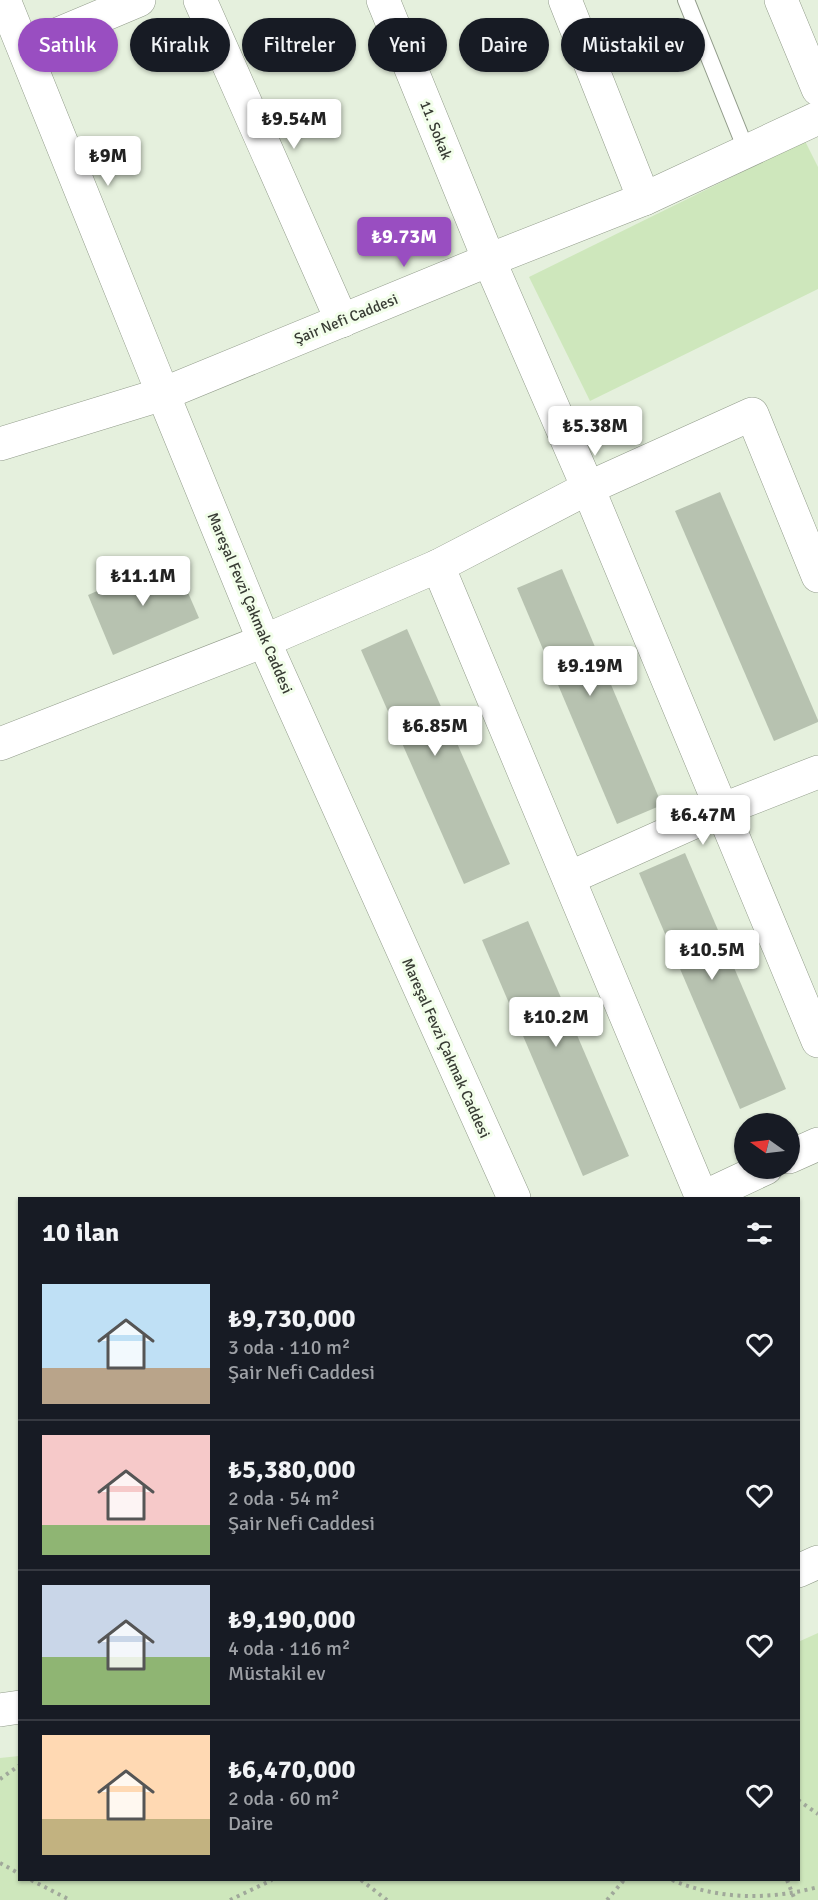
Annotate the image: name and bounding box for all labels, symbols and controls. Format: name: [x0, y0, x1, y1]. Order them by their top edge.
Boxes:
chip: Satılık: [18, 18, 118, 72]
chip: Kiralık: [130, 18, 230, 72]
chip: Filtreler: [242, 18, 356, 72]
chip: Yeni: [368, 18, 447, 72]
chip: Daire: [459, 18, 549, 72]
chip: Müstakil ev: [561, 18, 705, 72]
street label: 11. Sokak: [416, 98, 456, 163]
pin: ₺9.54M: [245, 99, 343, 150]
text: ₺9.54M: [261, 106, 327, 131]
pin: ₺9M: [79, 136, 137, 187]
text: ₺9M: [89, 143, 127, 168]
pin: ₺9.73M: [355, 217, 453, 268]
text: ₺9.73M: [371, 224, 437, 249]
street label: Şair Nefi Caddesi: [292, 290, 400, 348]
pin: ₺5.38M: [546, 406, 644, 457]
text: ₺5.38M: [562, 413, 628, 438]
street label: Mareşal Fevzi Çakmak Caddesi: [204, 510, 296, 696]
pin: ₺11.1M: [94, 556, 192, 607]
text: ₺11.1M: [110, 563, 176, 588]
pin: ₺9.19M: [541, 646, 639, 697]
text: ₺9.19M: [557, 653, 623, 678]
pin: ₺6.85M: [386, 706, 484, 757]
text: ₺6.85M: [402, 713, 468, 738]
pin: ₺6.47M: [654, 795, 752, 846]
text: ₺6.47M: [670, 802, 736, 827]
pin: ₺10.5M: [663, 930, 761, 981]
text: ₺10.5M: [679, 937, 745, 962]
street label: Mareşal Fevzi Çakmak Caddesi: [398, 955, 494, 1141]
pin: ₺10.2M: [507, 997, 605, 1048]
text: ₺10.2M: [523, 1004, 589, 1029]
north arrow: [734, 1113, 800, 1179]
map controls: [734, 1113, 800, 1179]
text: 10 ilan: [42, 1217, 119, 1249]
icon: filters: [743, 1217, 776, 1250]
text: ₺9,730,000: [228, 1303, 356, 1335]
icon: home: [90, 1308, 162, 1380]
icon: heart: [743, 1328, 776, 1361]
text: 3 oda · 110 m²: [228, 1335, 350, 1360]
text: Şair Nefi Caddesi: [228, 1360, 375, 1385]
text: ₺5,380,000: [228, 1454, 356, 1486]
icon: home: [90, 1459, 162, 1531]
icon: heart: [743, 1479, 776, 1512]
text: 2 oda · 54 m²: [228, 1486, 340, 1511]
text: Şair Nefi Caddesi: [228, 1511, 375, 1536]
text: ₺9,190,000: [228, 1604, 356, 1636]
icon: home: [90, 1609, 162, 1681]
icon: heart: [743, 1629, 776, 1662]
text: 4 oda · 116 m²: [228, 1636, 350, 1661]
text: Müstakil ev: [228, 1661, 325, 1686]
text: ₺6,470,000: [228, 1754, 356, 1786]
icon: home: [90, 1759, 162, 1831]
icon: heart: [743, 1779, 776, 1812]
text: 2 oda · 60 m²: [228, 1786, 340, 1811]
text: Daire: [228, 1811, 273, 1836]

